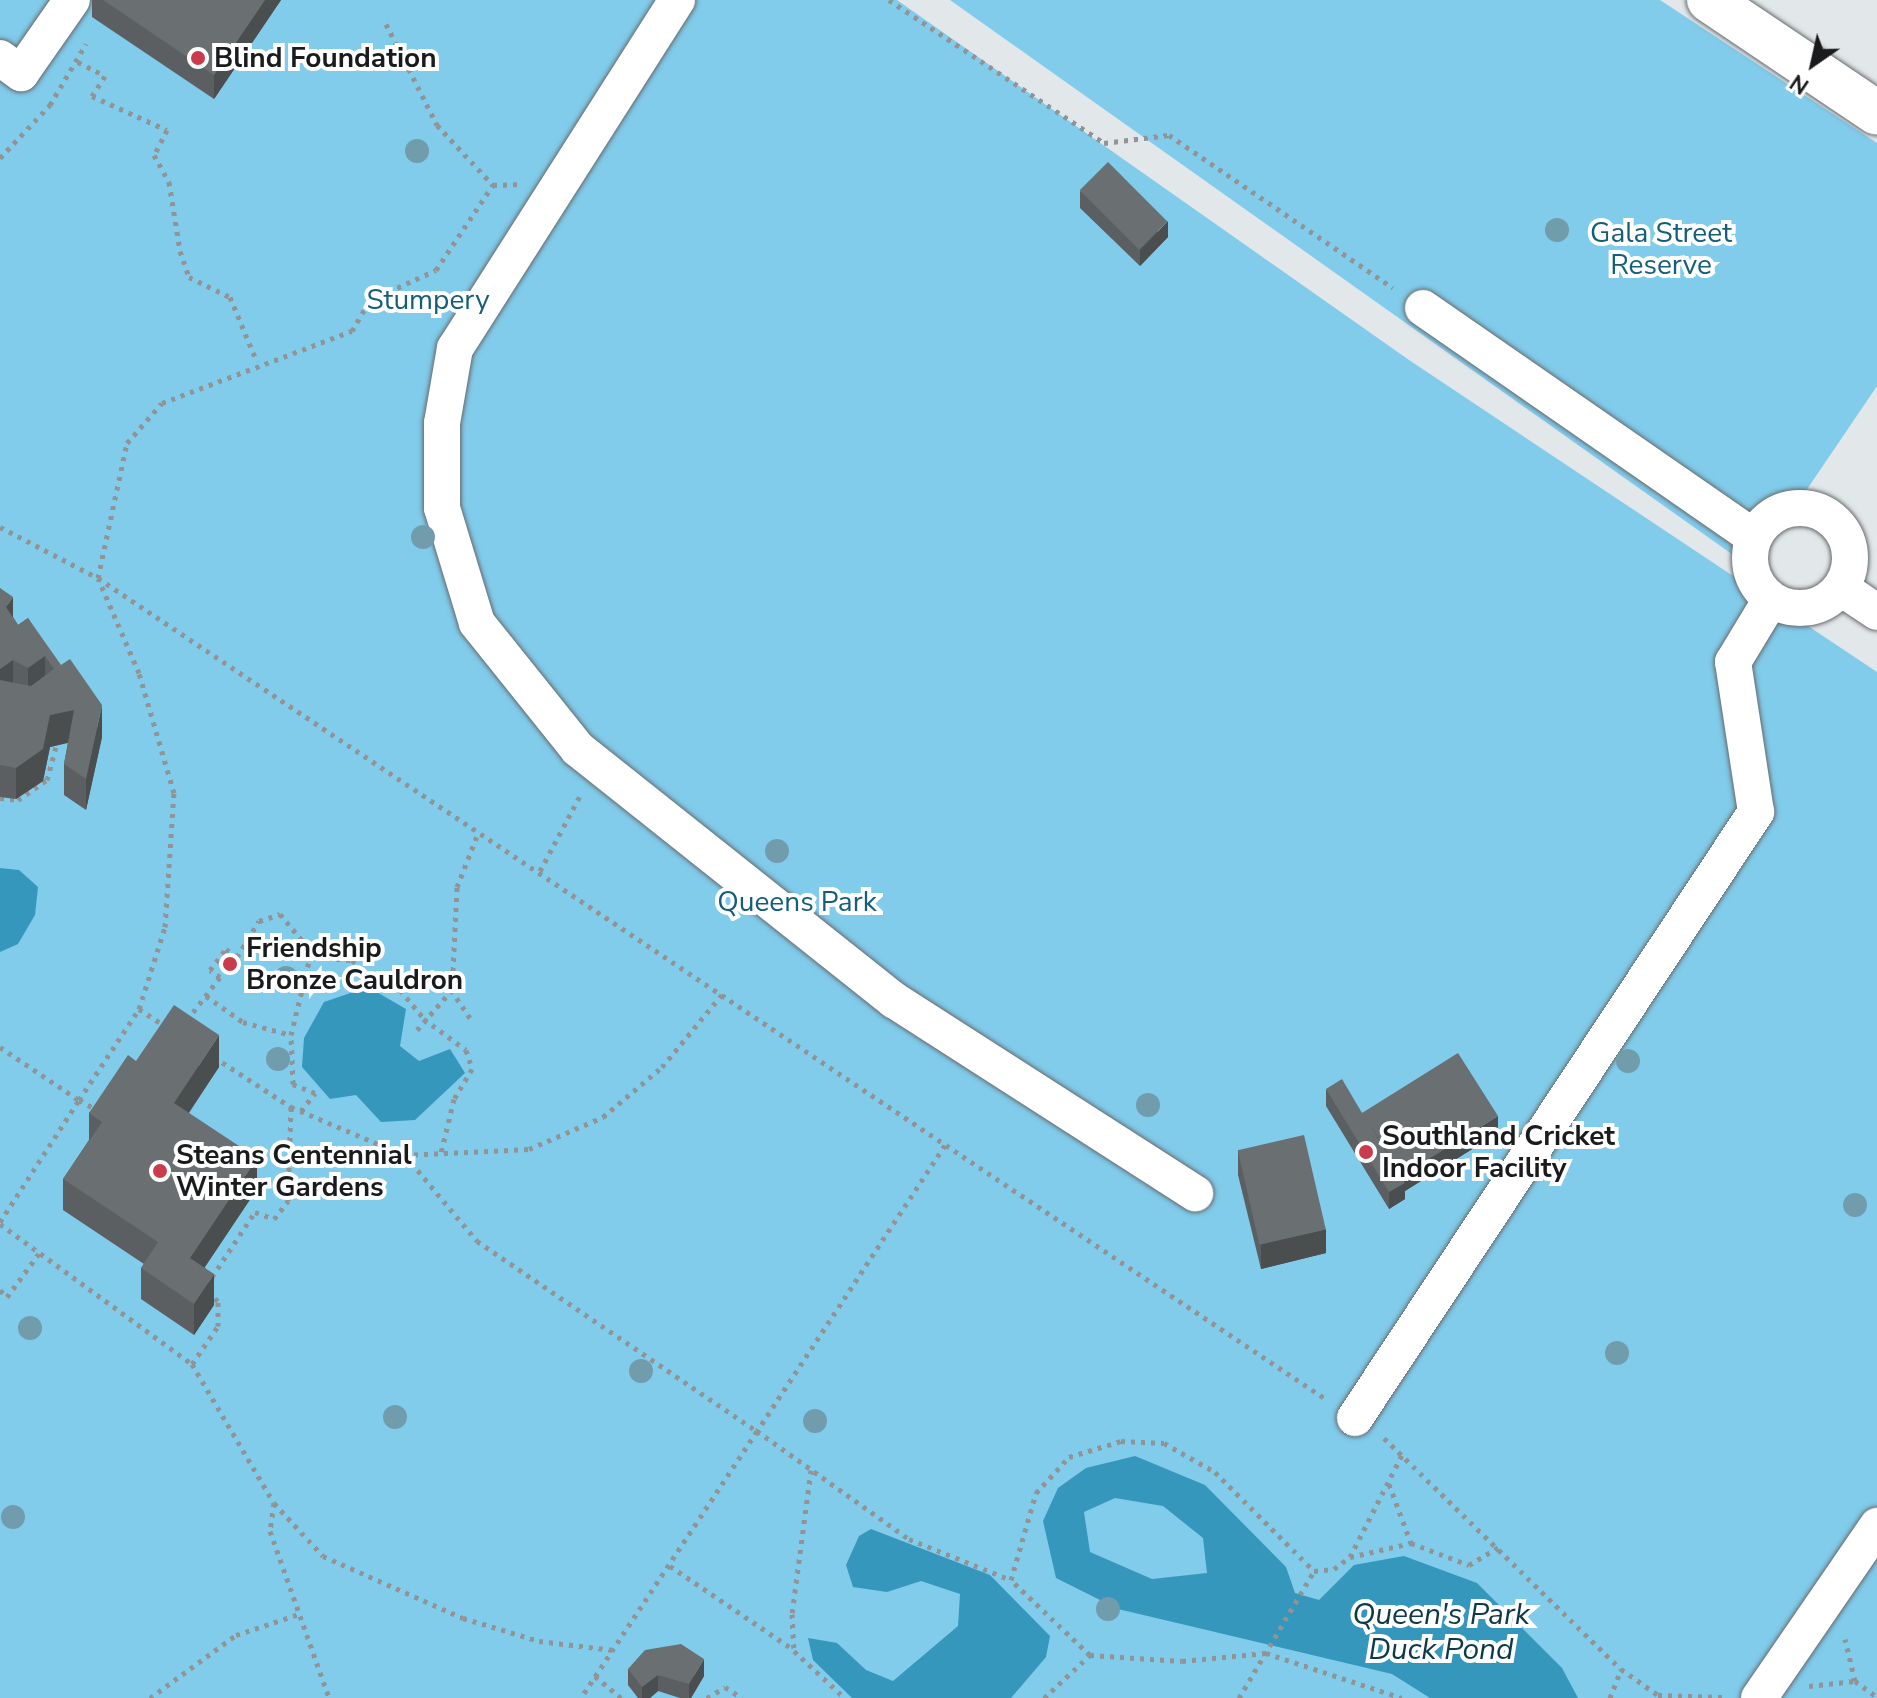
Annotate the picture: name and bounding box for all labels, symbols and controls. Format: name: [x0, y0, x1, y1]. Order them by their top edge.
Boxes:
north arrow: [1773, 24, 1853, 104]
place label: Blind Foundation: [214, 41, 437, 75]
marker: Blind Foundation: [189, 49, 207, 67]
text: N: [1784, 67, 1815, 101]
park label: Gala Street Reserve: [1590, 216, 1732, 282]
park label: Stumpery: [366, 283, 490, 317]
park label: Queens Park: [717, 885, 877, 919]
place label: Friendship Bronze Cauldron: [246, 931, 463, 997]
marker: Friendship Bronze Cauldron: [221, 955, 239, 973]
place label: Southland Cricket Indoor Facility: [1382, 1119, 1615, 1185]
place label: Steans Centennial Winter Gardens: [176, 1138, 412, 1204]
marker: Southland Cricket Indoor Facility: [1357, 1143, 1375, 1161]
marker: Steans Centennial Winter Gardens: [151, 1162, 169, 1180]
water label: Queen's Park Duck Pond: [1352, 1597, 1530, 1668]

